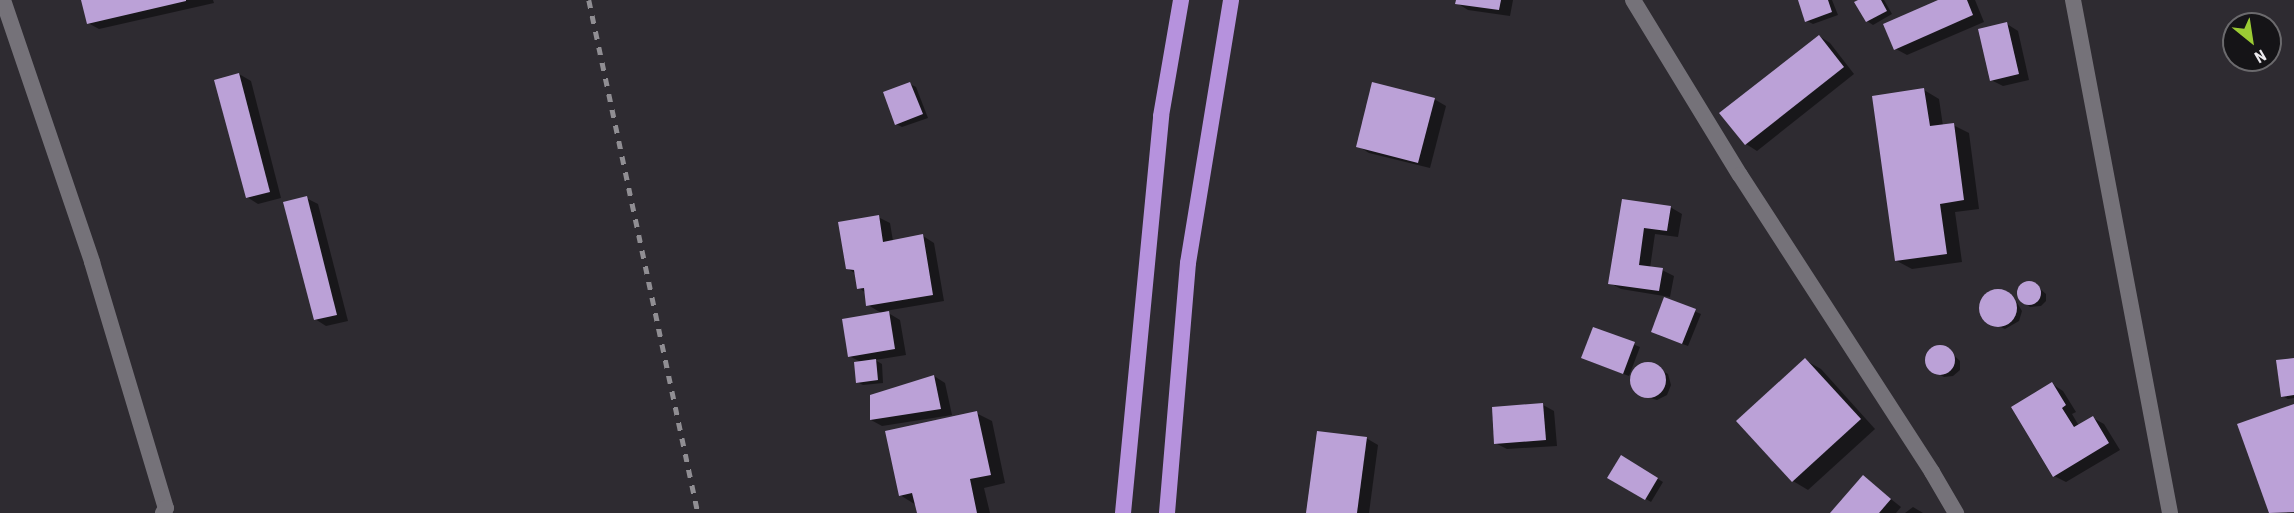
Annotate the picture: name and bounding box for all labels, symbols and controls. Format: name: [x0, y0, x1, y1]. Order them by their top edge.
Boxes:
north arrow: [2222, 12, 2282, 72]
text: N: [2251, 46, 2269, 67]

